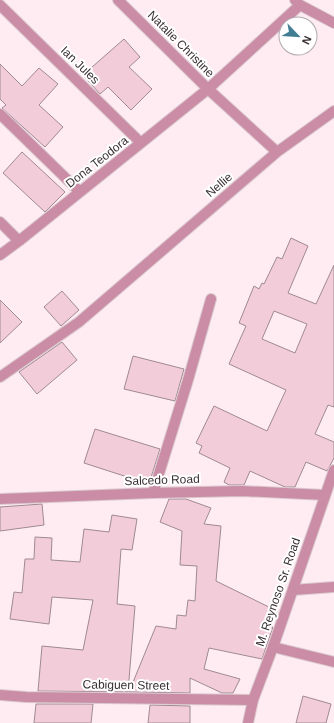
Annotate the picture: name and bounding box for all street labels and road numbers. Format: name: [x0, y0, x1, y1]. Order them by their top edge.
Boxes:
street label: Natalie Christine: [145, 8, 217, 80]
street label: Ian Jules: [58, 43, 102, 87]
street label: Dona Teodora: [63, 133, 131, 191]
street label: Nellie: [203, 170, 235, 200]
street label: Salcedo Road: [124, 472, 200, 488]
street label: M. Reynoso Sr. Road: [253, 536, 303, 648]
street label: Cabiguen Street: [83, 677, 170, 693]

